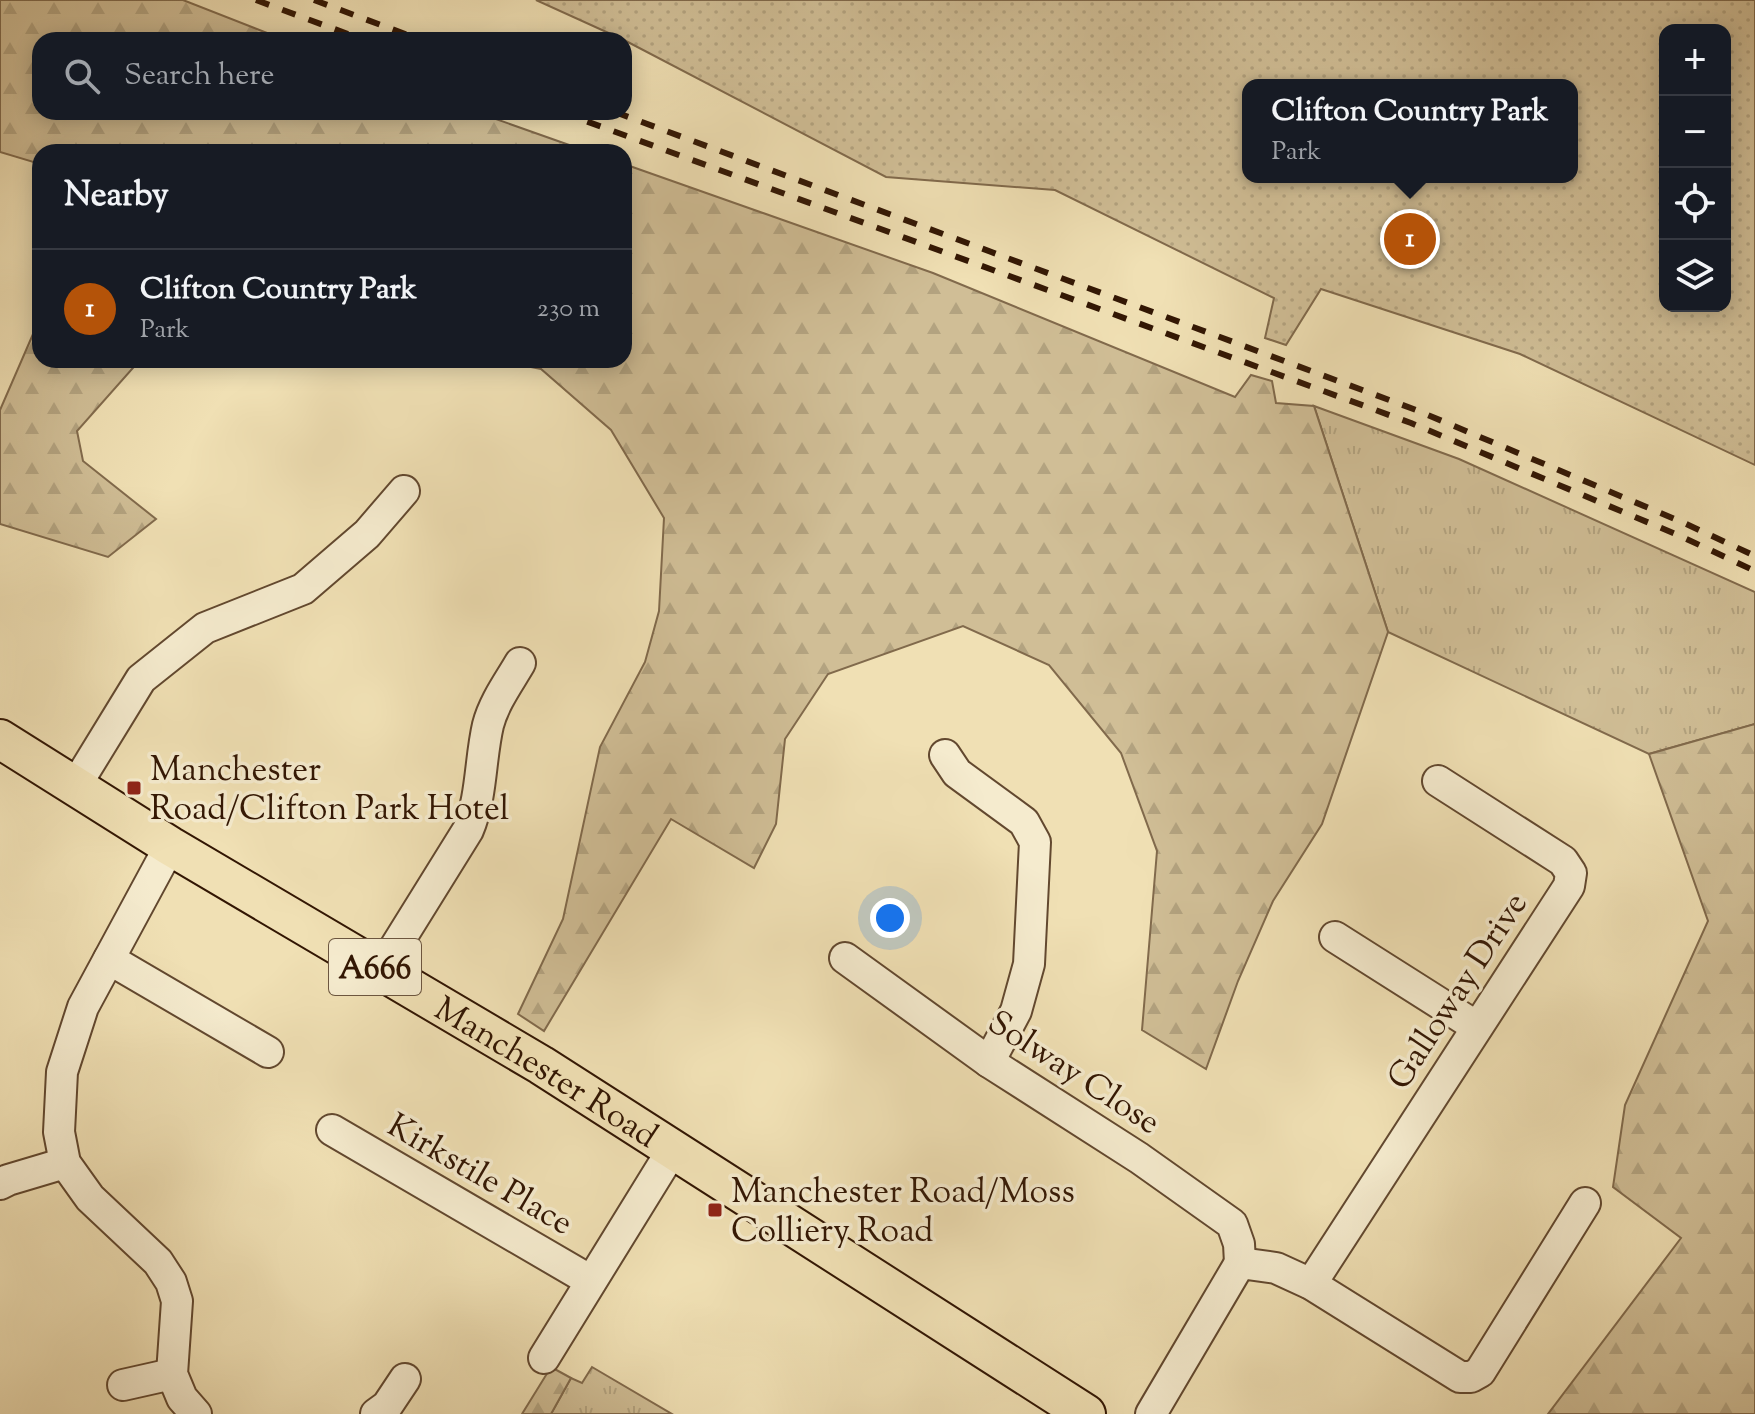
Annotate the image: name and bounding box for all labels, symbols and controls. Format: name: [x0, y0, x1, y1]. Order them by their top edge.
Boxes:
map controls: [1659, 24, 1731, 312]
button: +: [1659, 24, 1731, 96]
search box: [32, 32, 632, 120]
icon: search: [60, 54, 104, 98]
text: Search here: [124, 55, 274, 98]
popup: [1242, 79, 1578, 183]
text: Clifton Country Park: [1272, 91, 1548, 134]
button: −: [1659, 96, 1731, 168]
text: Park: [1272, 134, 1321, 171]
button: locate: [1659, 168, 1731, 240]
text: Nearby: [64, 172, 169, 221]
pin: 1: [1384, 209, 1436, 269]
button: layers: [1659, 240, 1731, 312]
text: Clifton Country Park: [140, 269, 417, 312]
text: 1: [86, 291, 94, 328]
text: 230 m: [537, 291, 600, 328]
text: Park: [140, 312, 190, 349]
place label: Manchester Road/Clifton Park Hotel: [150, 747, 509, 835]
marker: Manchester Road/Clifton Park Hotel: [125, 779, 143, 797]
street label: Galloway Drive: [1377, 884, 1541, 1100]
your location: [870, 898, 910, 938]
road number: A666: [329, 939, 421, 995]
street label: Manchester Road: [424, 986, 667, 1162]
street label: Solway Close: [977, 1000, 1169, 1148]
street label: Kirkstile Place: [377, 1103, 581, 1249]
place label: Manchester Road/Moss Colliery Road: [731, 1169, 1075, 1257]
marker: Manchester Road/Moss Colliery Road: [706, 1201, 724, 1219]

